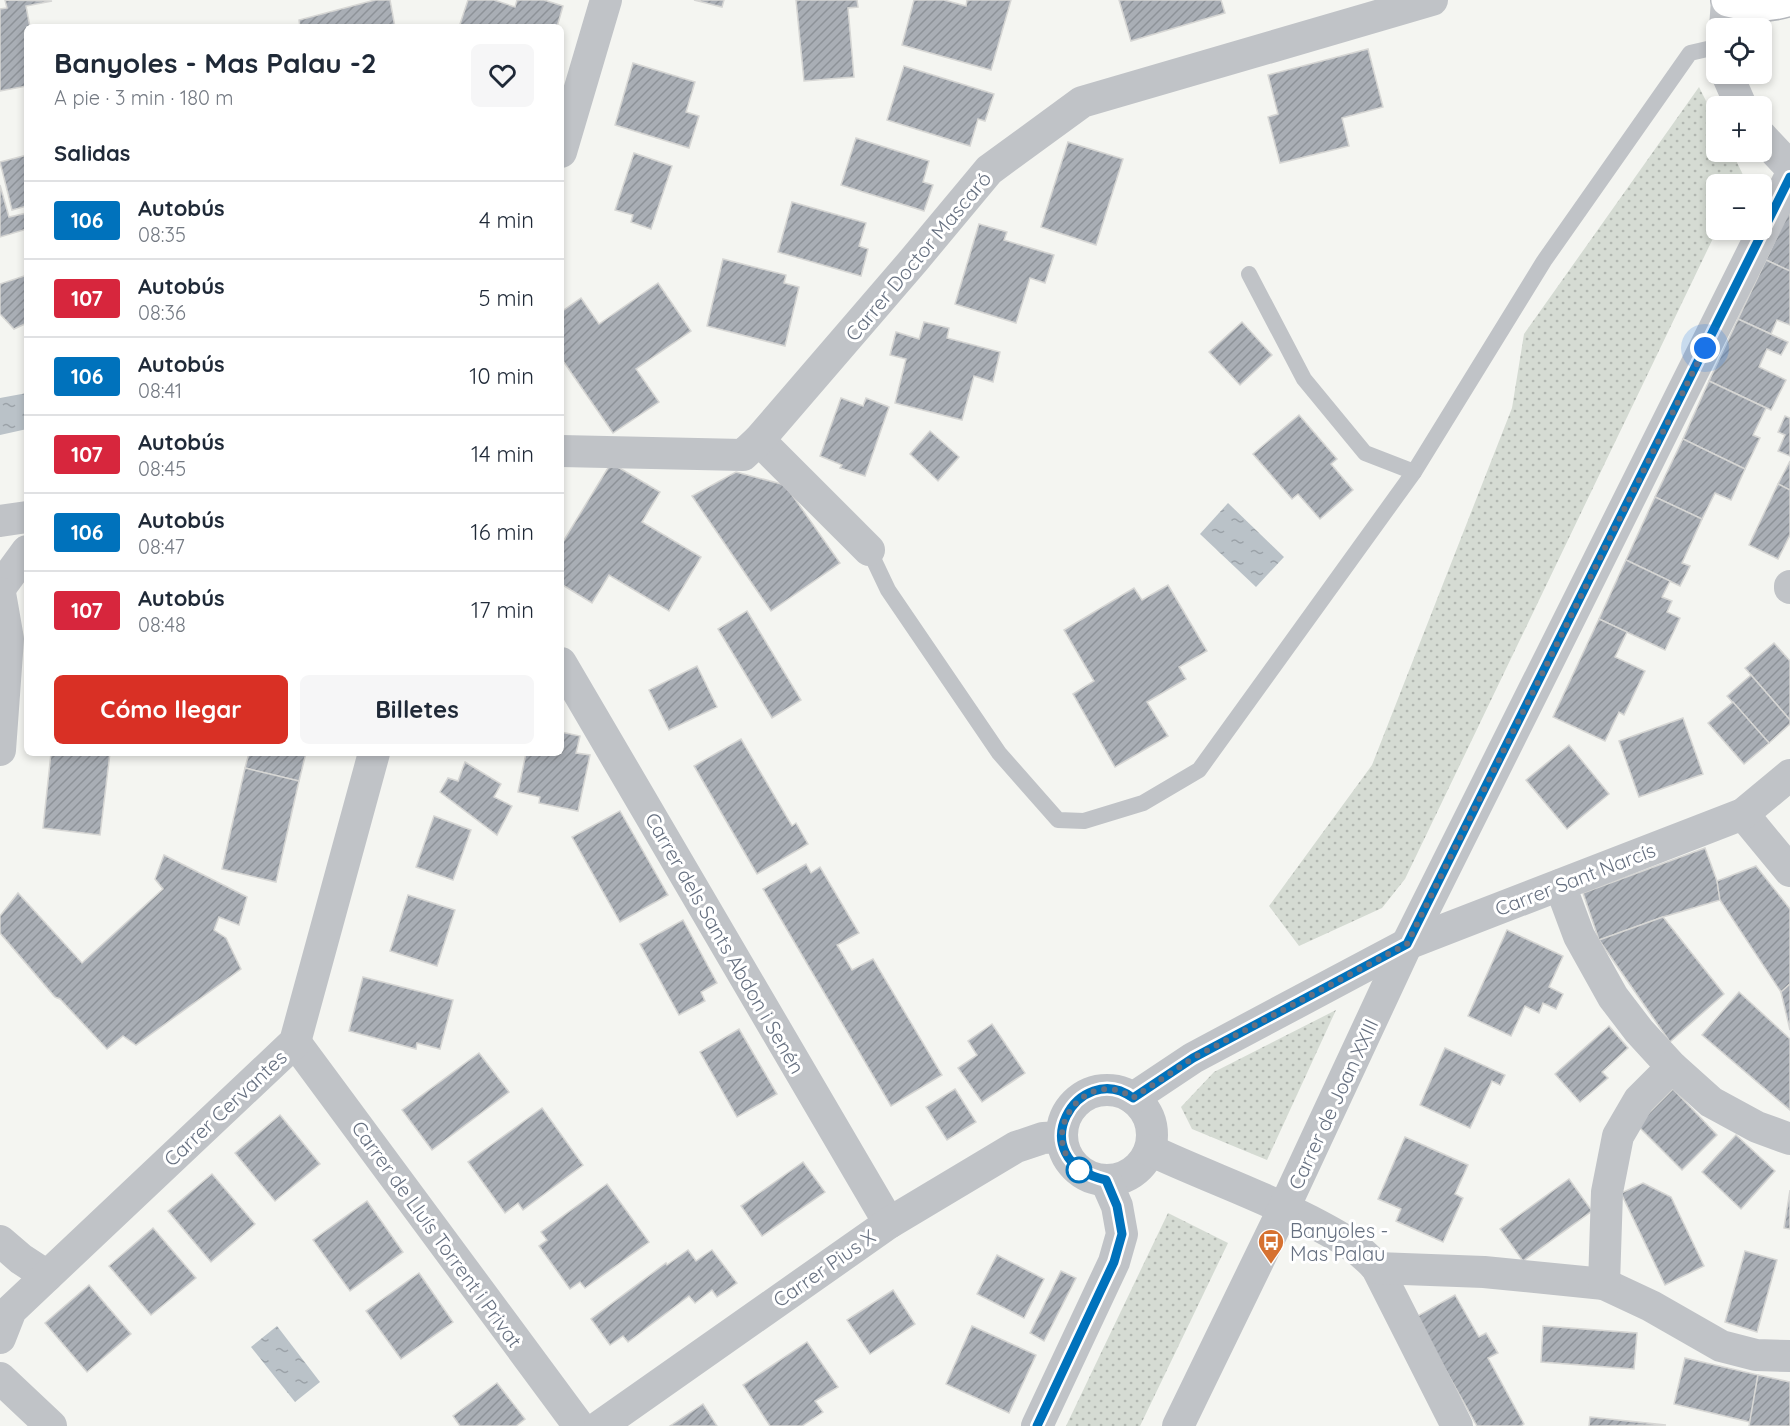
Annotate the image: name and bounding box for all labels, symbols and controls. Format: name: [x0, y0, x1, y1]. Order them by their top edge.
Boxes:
map controls: [1706, 18, 1772, 240]
button: locate: [1706, 18, 1772, 84]
button: heart: [471, 44, 534, 107]
text: Banyoles - Mas Palau -2: [54, 45, 377, 80]
text: A pie · 3 min · 180 m: [54, 85, 234, 110]
button: +: [1706, 96, 1772, 162]
text: Salidas: [54, 139, 130, 167]
street label: Carrer Doctor Mascaró: [840, 166, 996, 346]
button: −: [1706, 174, 1772, 240]
text: Autobús: [138, 194, 225, 222]
text: 4 min: [479, 206, 534, 234]
text: 106: [71, 207, 103, 233]
text: 08:35: [138, 222, 186, 247]
text: Autobús: [138, 272, 225, 300]
text: 5 min: [479, 284, 534, 312]
text: 107: [71, 285, 103, 311]
text: 08:36: [138, 300, 186, 325]
your location: [1690, 333, 1720, 363]
text: Autobús: [138, 350, 225, 378]
text: 10 min: [469, 362, 534, 390]
text: 106: [71, 363, 103, 389]
text: 08:41: [138, 378, 182, 403]
text: Autobús: [138, 428, 225, 456]
text: 14 min: [471, 440, 534, 468]
text: 107: [71, 441, 103, 467]
text: 08:45: [138, 456, 186, 481]
text: Autobús: [138, 506, 225, 534]
text: 16 min: [471, 518, 534, 546]
text: 106: [71, 519, 103, 545]
text: 08:47: [138, 534, 185, 559]
text: Autobús: [138, 584, 225, 612]
text: 17 min: [471, 596, 534, 624]
text: 107: [71, 597, 103, 623]
text: 08:48: [138, 612, 186, 637]
button: Cómo llegar: [54, 675, 288, 744]
button: Billetes: [300, 675, 534, 744]
street label: Carrer dels Sants Abdon i Senén: [640, 808, 810, 1078]
street label: Carrer Sant Narcís: [1491, 837, 1659, 921]
street label: Carrer de Joan XXIII: [1282, 1015, 1384, 1193]
street label: Carrer Cervantes: [158, 1045, 292, 1171]
street label: Carrer de Lluís Torrent i Privat: [346, 1116, 528, 1352]
unlabelled marker: [1066, 1157, 1092, 1183]
place label: Banyoles - Mas Palau: [1290, 1218, 1388, 1266]
street label: Carrer Pius X: [768, 1224, 880, 1312]
bus stop icon: Banyoles - Mas Palau: [1256, 1227, 1286, 1265]

